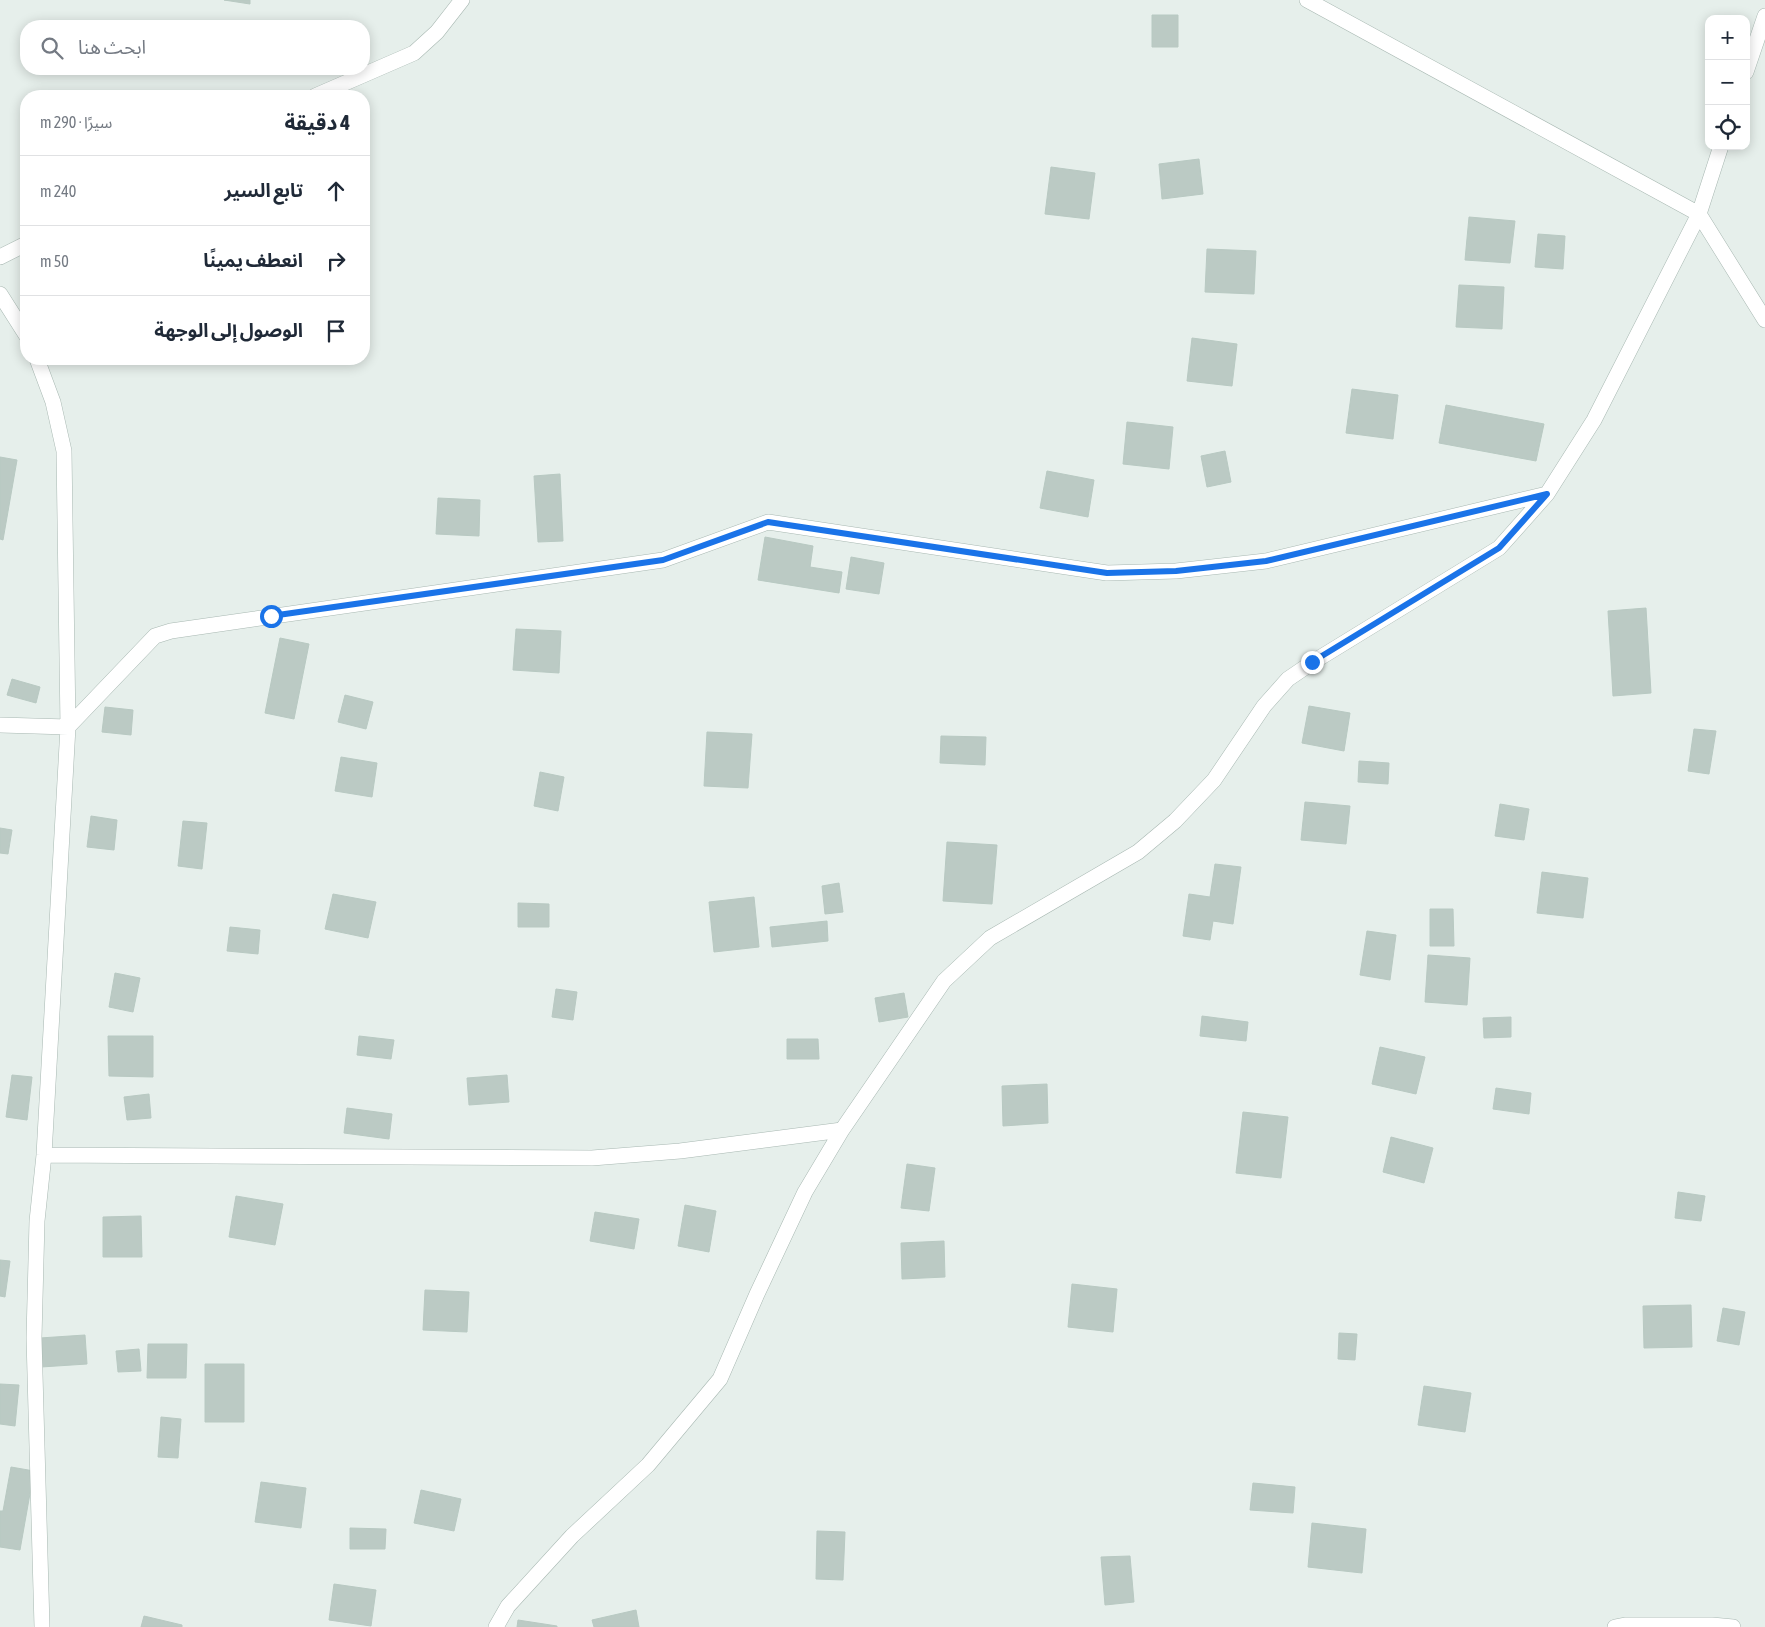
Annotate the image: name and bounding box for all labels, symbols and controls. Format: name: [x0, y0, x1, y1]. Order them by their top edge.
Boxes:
map controls: [1705, 15, 1750, 150]
button: +: [1705, 15, 1750, 60]
search box: [20, 20, 370, 75]
icon: search: [38, 34, 66, 62]
text: ابحث هنا: [78, 36, 146, 58]
button: −: [1705, 60, 1750, 105]
button: locate: [1705, 105, 1750, 150]
text: 4 دقيقة: [284, 110, 350, 134]
text: سيرًا · 290 m: [40, 113, 112, 131]
icon: ahead: [322, 177, 350, 205]
text: تابع السير: [224, 179, 303, 201]
text: 240 m: [40, 182, 76, 200]
icon: right: [322, 247, 350, 275]
text: انعطف يمينًا: [203, 249, 303, 271]
text: 50 m: [40, 252, 69, 270]
icon: arrive: [322, 317, 350, 345]
text: الوصول إلى الوجهة: [154, 319, 303, 341]
route start: [260, 605, 283, 628]
route end: [1301, 651, 1324, 674]

